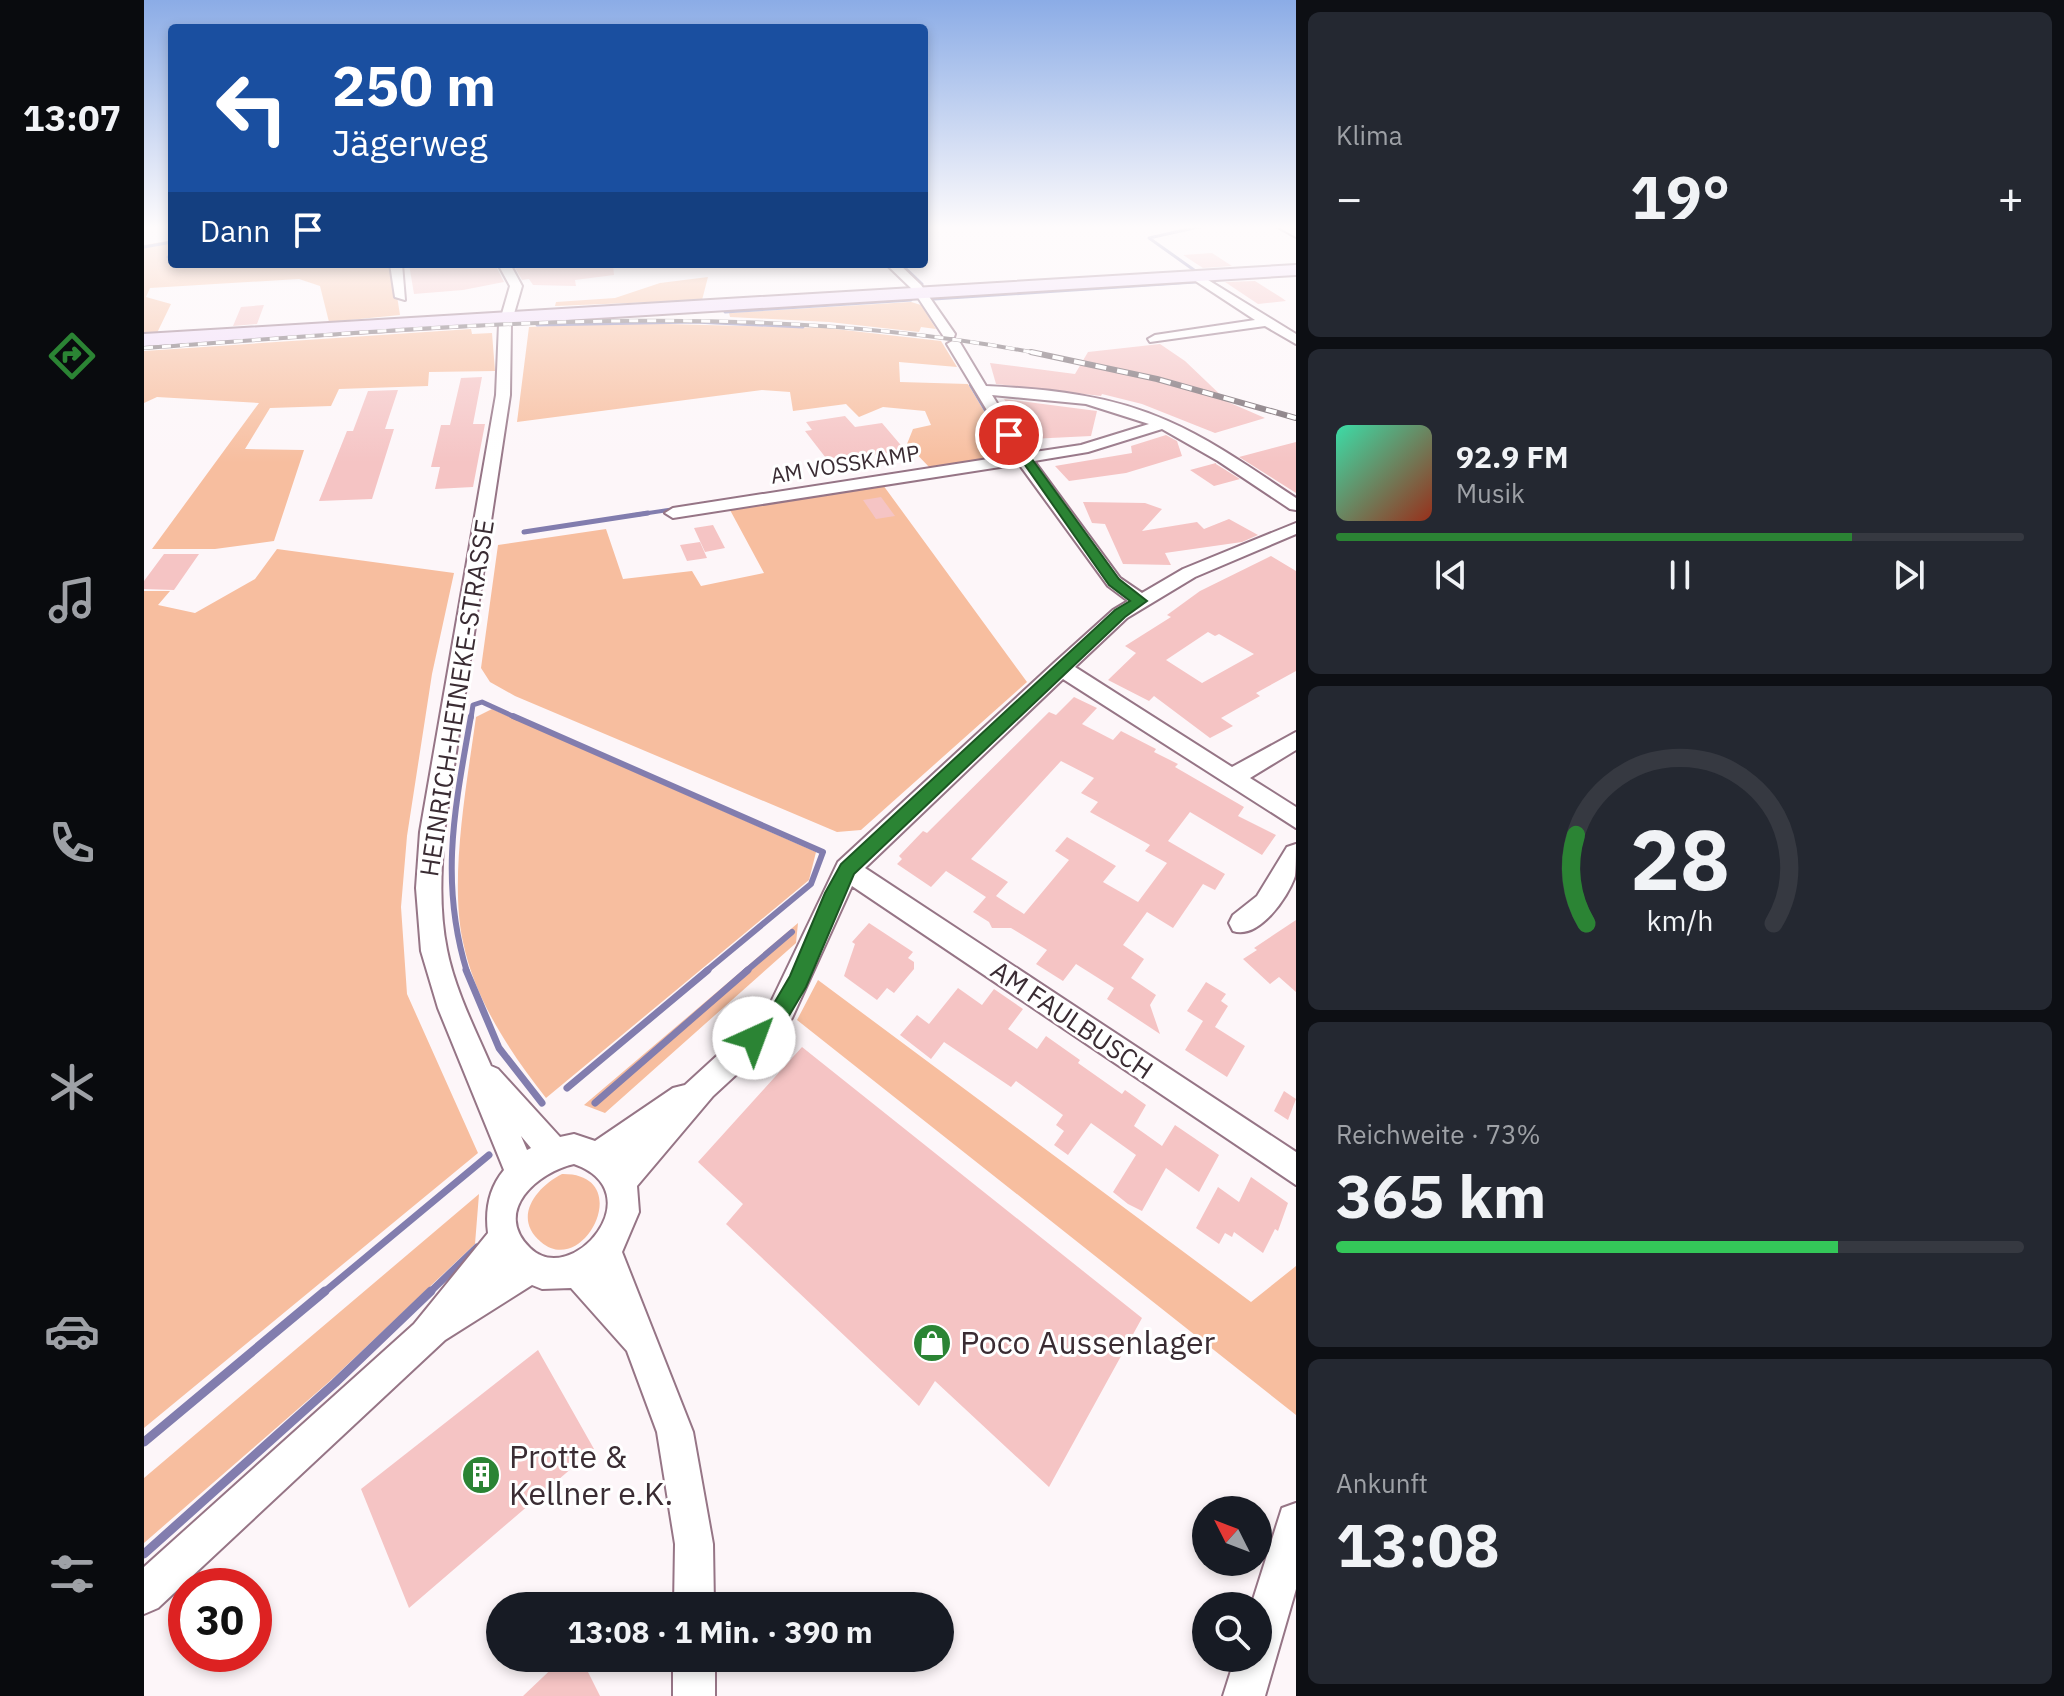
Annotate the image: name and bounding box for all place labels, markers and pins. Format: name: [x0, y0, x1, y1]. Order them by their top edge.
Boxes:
pin: [975, 401, 1043, 469]
place label: Poco Aussenlager: [960, 1321, 1216, 1363]
shop icon: Poco Aussenlager: [911, 1322, 953, 1364]
place label: Protte & Kellner e.K.: [509, 1435, 673, 1514]
building icon: Protte & Kellner e.K.: [460, 1454, 502, 1496]

